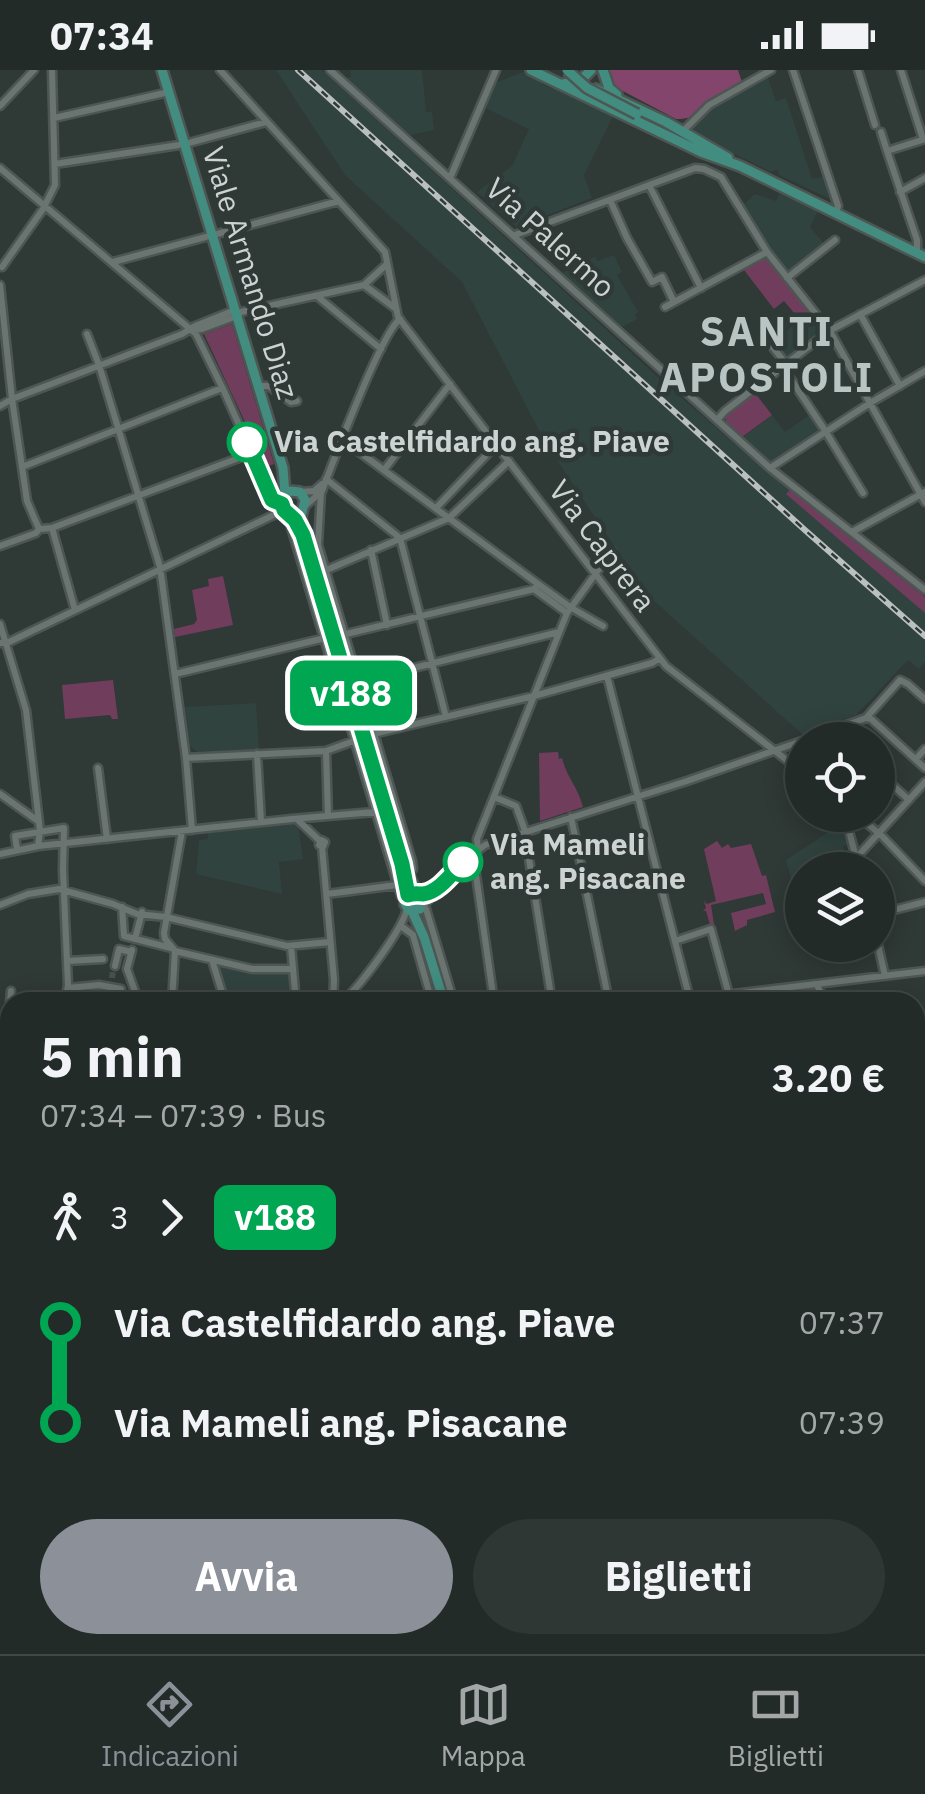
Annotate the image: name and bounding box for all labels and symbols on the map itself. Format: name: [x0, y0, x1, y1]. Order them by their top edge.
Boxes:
street label: Viale Armando Diaz: [195, 142, 308, 403]
street label: Via Palermo: [478, 168, 624, 305]
district label: SANTI APOSTOLI: [659, 305, 875, 403]
place label: Via Castelfidardo ang. Piave: [274, 421, 670, 460]
marker: Via Castelfidardo ang. Piave: [228, 423, 266, 461]
street label: Via Caprera: [541, 471, 665, 619]
line badge: v188: [281, 660, 421, 726]
place label: Via Mameli ang. Pisacane: [490, 824, 686, 897]
marker: Via Mameli ang. Pisacane: [444, 843, 482, 881]

